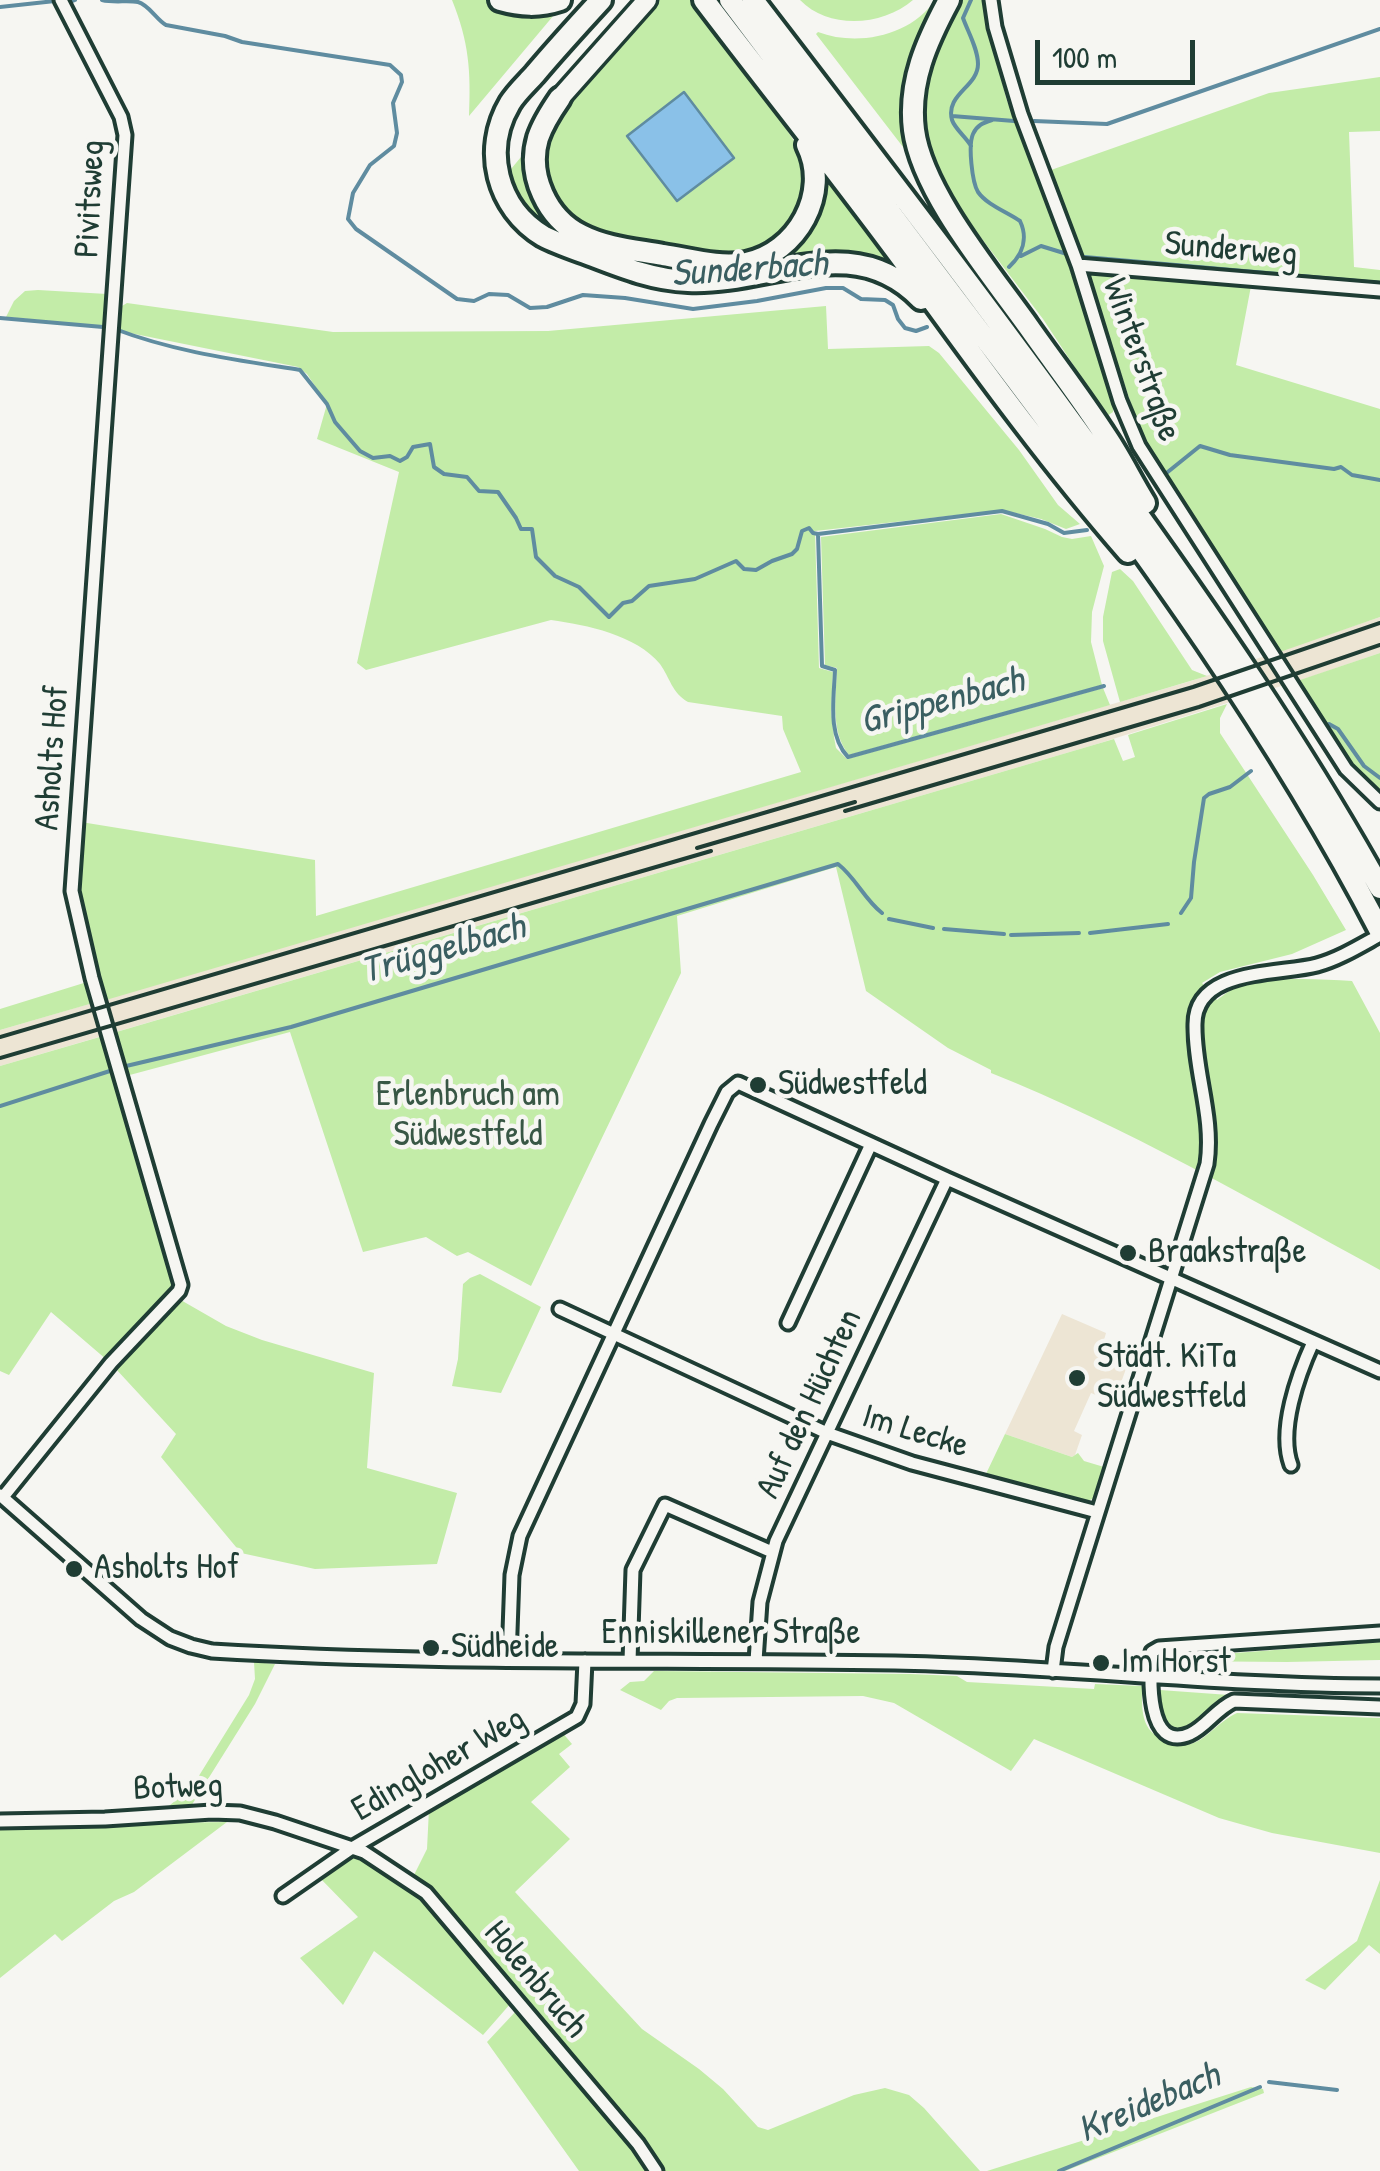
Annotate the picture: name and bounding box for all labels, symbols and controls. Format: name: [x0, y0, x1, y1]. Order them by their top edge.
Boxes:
scale bar: [1040, 20, 1200, 82]
text: 100 m: [1052, 37, 1117, 77]
street label: Pivitsweg: [67, 139, 115, 259]
street label: Sunderweg: [1163, 223, 1299, 277]
water label: Sunderbach: [670, 242, 828, 298]
street label: Winterstraße: [1092, 273, 1190, 447]
water label: Grippenbach: [855, 658, 1029, 746]
street label: Asholts Hof: [27, 684, 79, 832]
water label: Trüggelbach: [356, 905, 530, 995]
place label: Südwestfeld: [778, 1064, 927, 1106]
marker: Südwestfeld: [747, 1074, 769, 1096]
park label: Erlenbruch am Südwestfeld: [376, 1075, 560, 1157]
place label: Braakstraße: [1148, 1232, 1306, 1274]
marker: Braakstraße: [1117, 1242, 1139, 1264]
street label: Auf den Hüchten: [748, 1303, 872, 1505]
place label: Städt. KiTa Südwestfeld: [1097, 1337, 1246, 1419]
marker: Städt. KiTa Südwestfeld: [1066, 1367, 1088, 1389]
street label: Im Lecke: [857, 1396, 973, 1468]
place label: Asholts Hof: [94, 1548, 239, 1590]
marker: Asholts Hof: [63, 1558, 85, 1580]
street label: Enniskillener Straße: [602, 1613, 860, 1655]
place label: Südheide: [451, 1627, 559, 1669]
marker: Südheide: [420, 1637, 442, 1659]
place label: Im Horst: [1121, 1642, 1231, 1684]
marker: Im Horst: [1090, 1652, 1112, 1674]
street label: Edingloher Weg: [345, 1699, 533, 1831]
street label: Botweg: [132, 1765, 224, 1811]
street label: Holenbruch: [474, 1913, 596, 2047]
water label: Kreidebach: [1071, 2054, 1227, 2154]

